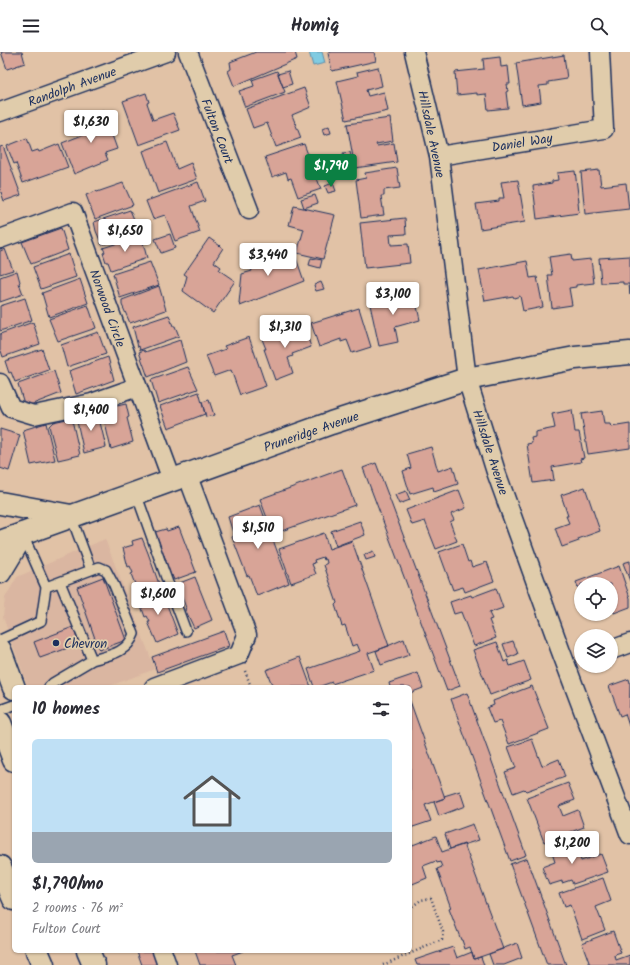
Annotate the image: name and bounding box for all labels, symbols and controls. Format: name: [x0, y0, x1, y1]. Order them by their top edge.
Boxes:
text: Homiq: [291, 12, 339, 41]
icon: menu: [20, 15, 42, 37]
icon: search: [588, 15, 610, 37]
street label: Randolph Avenue: [25, 62, 120, 113]
street label: Hillsdale Avenue: [411, 89, 450, 180]
street label: Fulton Court: [195, 96, 239, 168]
pin: $1,630: [58, 110, 124, 144]
text: $1,630: [73, 112, 109, 133]
street label: Daniel Way: [490, 128, 555, 159]
pin: $1,790: [298, 154, 364, 188]
text: $1,790: [314, 156, 348, 177]
pin: $1,650: [92, 219, 158, 253]
text: $1,650: [107, 221, 143, 242]
pin: $3,440: [235, 243, 301, 277]
text: $3,440: [248, 245, 288, 266]
street label: Norwood Circle: [83, 267, 130, 350]
pin: $3,100: [360, 282, 426, 316]
text: $3,100: [375, 284, 411, 305]
pin: $1,310: [252, 315, 318, 349]
text: $1,310: [269, 317, 301, 338]
pin: $1,400: [58, 398, 124, 432]
text: $1,400: [73, 400, 109, 421]
street label: Pruneridge Avenue: [261, 406, 362, 459]
street label: Hillsdale Avenue: [466, 407, 513, 498]
pin: $1,510: [225, 516, 291, 550]
text: $1,510: [242, 518, 274, 539]
map controls: [574, 577, 618, 673]
button: locate: [574, 577, 618, 621]
pin: $1,600: [125, 582, 191, 616]
text: $1,600: [140, 584, 176, 605]
button: layers: [574, 629, 618, 673]
place label: Chevron: [64, 634, 107, 655]
marker: Chevron: [51, 638, 61, 648]
text: 10 homes: [32, 696, 100, 723]
icon: filters: [370, 698, 392, 720]
icon: home: [176, 765, 248, 837]
pin: $1,200: [539, 831, 605, 865]
text: $1,200: [554, 833, 590, 854]
text: $1,790/mo: [32, 871, 103, 898]
text: 2 rooms · 76 m²: [32, 898, 123, 919]
text: Fulton Court: [32, 919, 101, 940]

